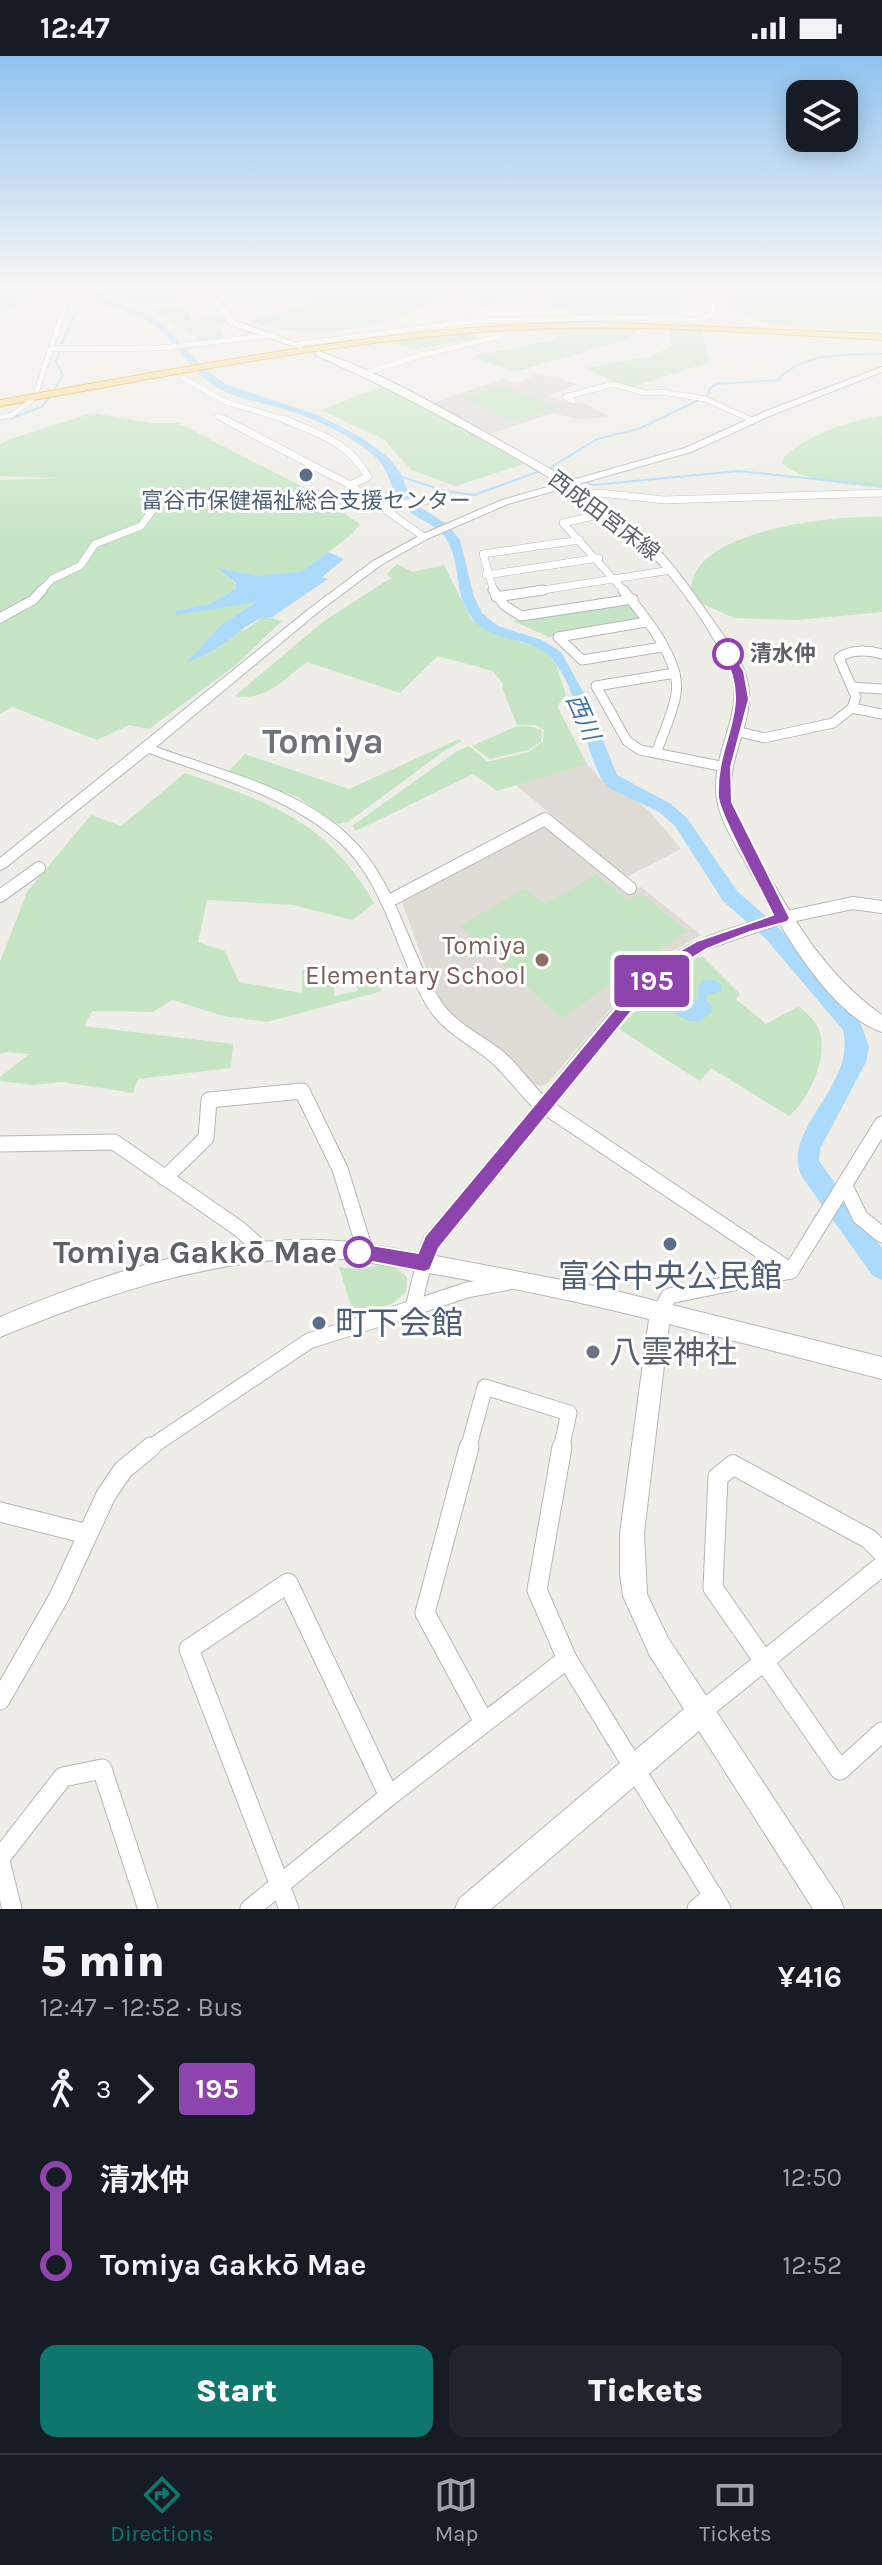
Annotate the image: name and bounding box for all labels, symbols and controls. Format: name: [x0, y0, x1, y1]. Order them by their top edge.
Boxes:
text: 12:47: [40, 10, 110, 46]
map controls: [786, 80, 858, 152]
button: layers: [786, 80, 858, 152]
marker: 富谷市保健福祉総合支援センター: [297, 466, 315, 484]
street label: 西成田宮床線: [543, 466, 665, 566]
place label: 富谷市保健福祉総合支援センター: [141, 488, 471, 514]
marker: 清水仲: [713, 639, 743, 669]
place label: 清水仲: [750, 641, 816, 667]
water label: 西川: [560, 689, 607, 747]
district label: Tomiya: [262, 720, 384, 763]
place label: Tomiya Elementary School: [305, 930, 526, 991]
marker: Tomiya Elementary School: [533, 951, 551, 969]
line badge: 195: [606, 955, 698, 1007]
text: 195: [630, 964, 674, 997]
place label: Tomiya Gakkō Mae: [53, 1234, 337, 1271]
marker: 富谷中央公民館: [661, 1235, 679, 1253]
marker: Tomiya Gakkō Mae: [344, 1237, 374, 1267]
place label: 富谷中央公民館: [558, 1258, 782, 1295]
place label: 町下会館: [335, 1305, 463, 1342]
marker: 町下会館: [310, 1314, 328, 1332]
place label: 八雲神社: [609, 1334, 737, 1371]
marker: 八雲神社: [584, 1343, 602, 1361]
text: 5 min: [40, 1936, 165, 1987]
text: ¥416: [778, 1959, 842, 1995]
text: 12:47 – 12:52 · Bus: [40, 1992, 243, 2023]
icon: walk: [40, 2067, 84, 2111]
icon: forward: [123, 2067, 167, 2111]
text: 195: [195, 2072, 239, 2105]
text: 3: [96, 2074, 111, 2105]
text: 清水仲: [100, 2162, 190, 2198]
text: 12:50: [782, 2162, 842, 2193]
text: Tomiya Gakkō Mae: [100, 2247, 366, 2283]
text: 12:52: [783, 2250, 842, 2281]
button: Start: [40, 2345, 433, 2437]
button: Tickets: [449, 2345, 842, 2437]
tab: Directions: [110, 2473, 214, 2547]
tab: Map: [434, 2473, 478, 2547]
tab: Tickets: [699, 2473, 772, 2547]

